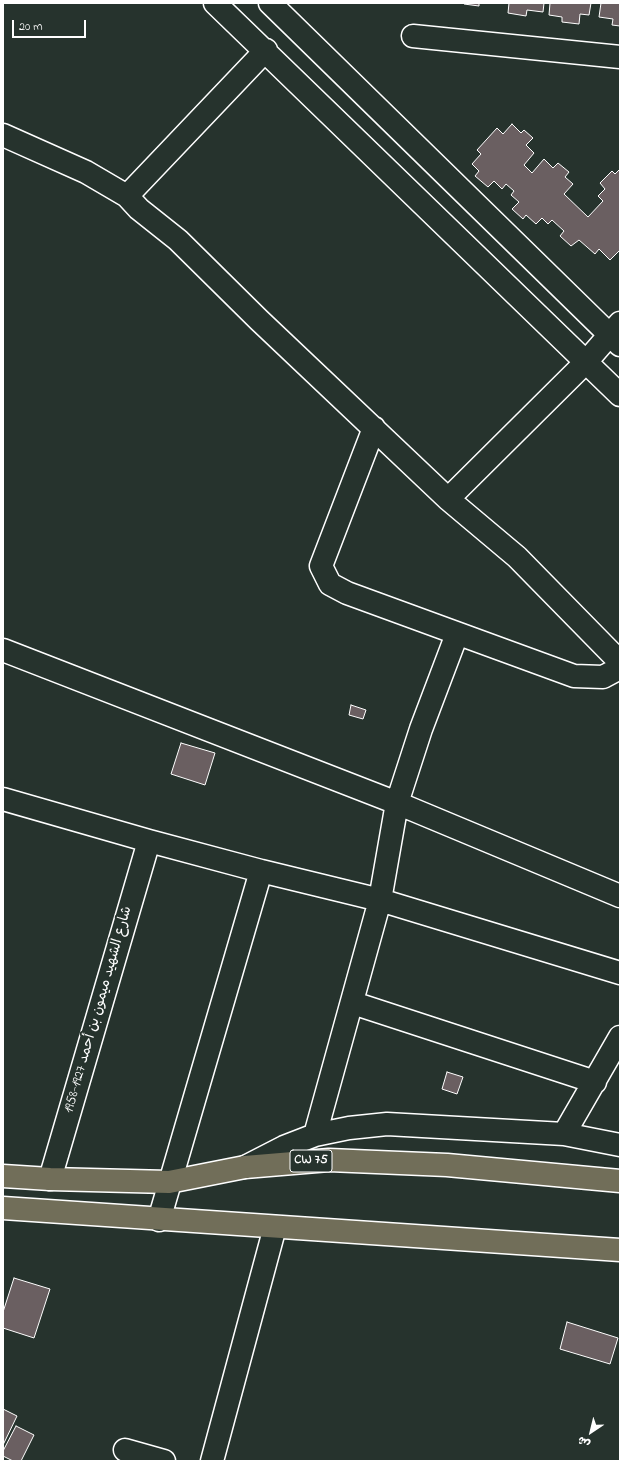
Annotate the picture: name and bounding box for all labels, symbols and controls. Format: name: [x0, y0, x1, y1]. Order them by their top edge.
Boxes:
scale bar: [14, 12, 88, 38]
text: 20 m: [19, 18, 42, 36]
street label: شارع الشهيد ميمون بن أحمد 1927-1958: [61, 905, 137, 1115]
road number: CW 75: [290, 1150, 332, 1172]
north arrow: [571, 1412, 611, 1452]
text: ش: [575, 1432, 594, 1452]

